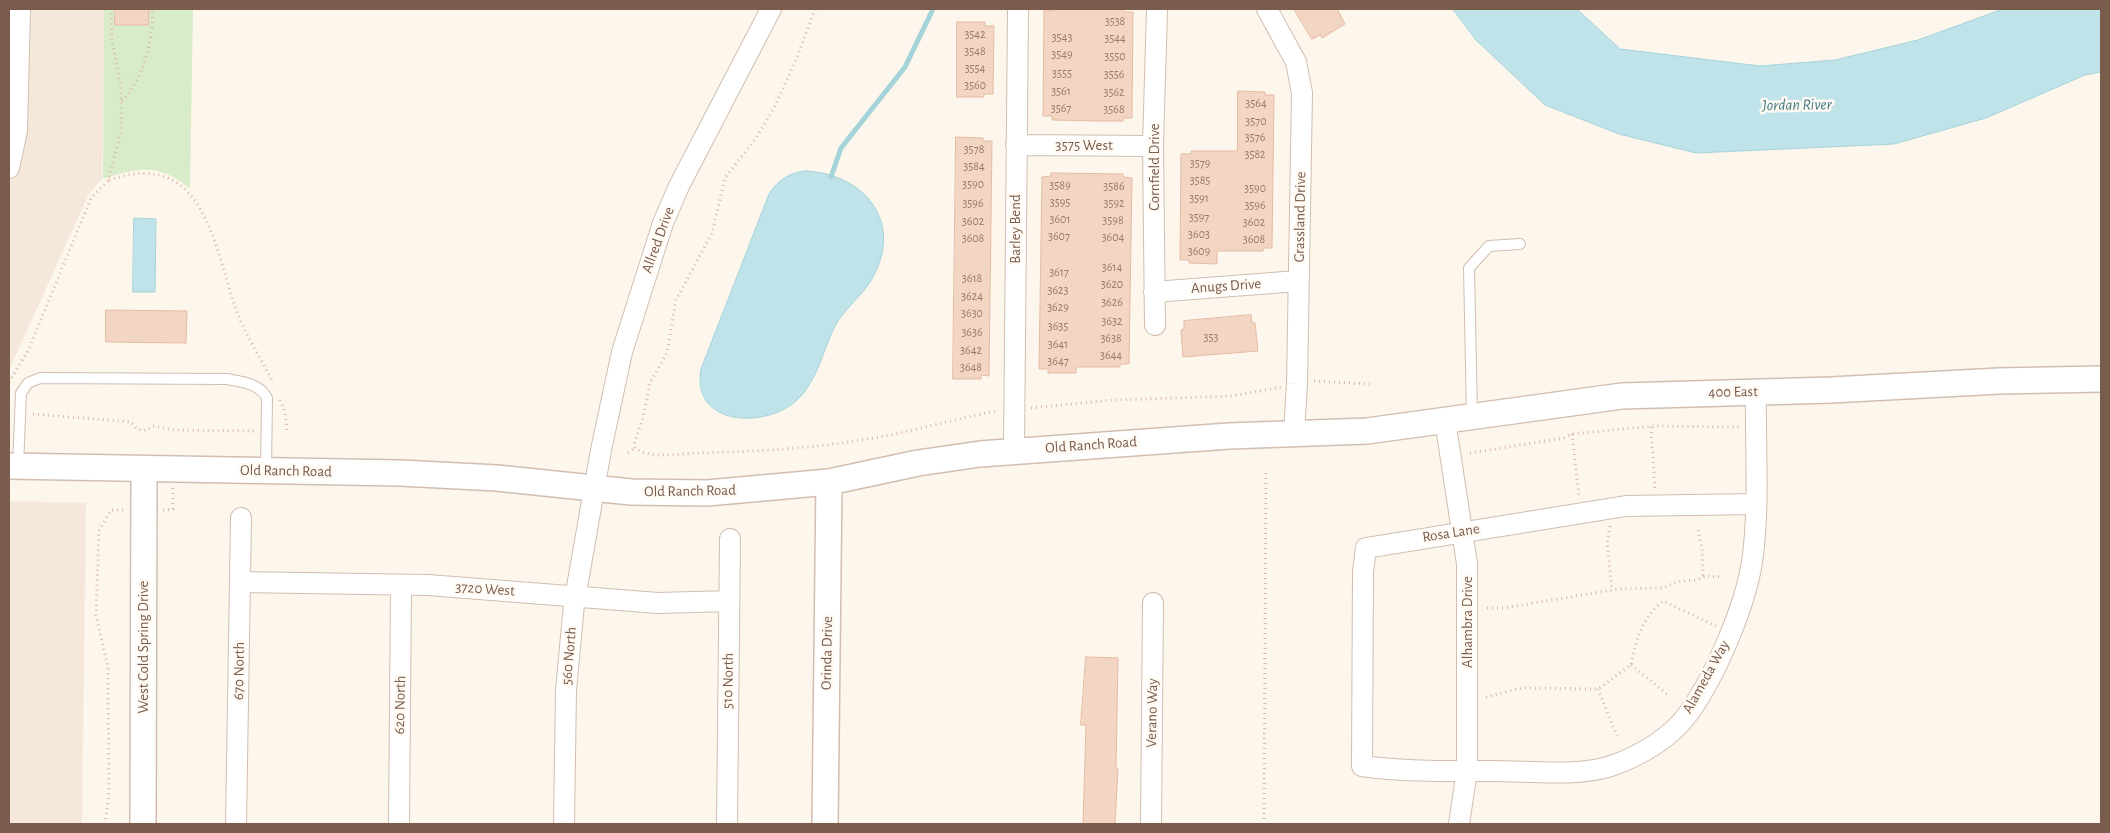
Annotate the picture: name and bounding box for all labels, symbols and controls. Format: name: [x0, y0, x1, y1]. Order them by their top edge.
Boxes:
house number: 3538: [1105, 14, 1125, 28]
house number: 3542: [964, 27, 986, 41]
house number: 3543: [1052, 30, 1072, 44]
house number: 3544: [1104, 31, 1126, 45]
house number: 3548: [964, 44, 986, 58]
house number: 3549: [1051, 47, 1073, 61]
house number: 3550: [1104, 49, 1126, 63]
house number: 3554: [965, 61, 985, 75]
house number: 3555: [1052, 66, 1072, 80]
house number: 3556: [1104, 67, 1124, 81]
house number: 3560: [964, 78, 986, 92]
house number: 3561: [1051, 84, 1071, 98]
house number: 3562: [1103, 85, 1125, 99]
water label: Jordan River: [1762, 95, 1832, 115]
house number: 3564: [1245, 96, 1267, 110]
house number: 3567: [1051, 101, 1071, 115]
house number: 3568: [1103, 102, 1125, 116]
house number: 3570: [1245, 114, 1267, 128]
street label: Cornfield Drive: [1145, 123, 1163, 211]
house number: 3576: [1245, 130, 1265, 144]
street label: 3575 West: [1055, 136, 1113, 154]
house number: 3578: [964, 142, 984, 156]
house number: 3582: [1244, 147, 1266, 161]
house number: 3579: [1190, 156, 1210, 170]
house number: 3584: [963, 159, 985, 173]
street label: Grassland Drive: [1290, 171, 1310, 263]
house number: 3585: [1190, 173, 1210, 187]
house number: 3590: [962, 177, 984, 191]
house number: 3589: [1049, 178, 1071, 192]
house number: 3586: [1103, 179, 1125, 193]
house number: 3590: [1244, 181, 1266, 195]
house number: 3591: [1189, 191, 1209, 205]
street label: Barley Bend: [1006, 194, 1024, 264]
house number: 3595: [1050, 195, 1070, 209]
house number: 3596: [962, 196, 984, 210]
house number: 3592: [1103, 196, 1125, 210]
house number: 3596: [1244, 198, 1266, 212]
street label: Allred Drive: [638, 204, 678, 276]
house number: 3597: [1189, 210, 1209, 224]
house number: 3601: [1049, 212, 1071, 226]
house number: 3598: [1102, 213, 1124, 227]
house number: 3602: [962, 214, 984, 228]
house number: 3602: [1243, 215, 1265, 229]
house number: 3603: [1188, 227, 1210, 241]
house number: 3607: [1048, 229, 1070, 243]
house number: 3604: [1102, 230, 1124, 244]
house number: 3608: [962, 231, 984, 245]
house number: 3608: [1243, 232, 1265, 246]
house number: 3609: [1188, 244, 1210, 258]
house number: 3614: [1102, 260, 1122, 274]
house number: 3617: [1049, 265, 1069, 279]
house number: 3618: [962, 271, 982, 285]
street label: Anugs Drive: [1190, 275, 1262, 297]
house number: 3620: [1101, 277, 1123, 291]
house number: 3623: [1048, 283, 1068, 297]
house number: 3624: [961, 289, 983, 303]
house number: 3626: [1101, 295, 1123, 309]
house number: 3629: [1047, 300, 1069, 314]
house number: 3630: [961, 306, 983, 320]
house number: 3632: [1102, 314, 1122, 328]
house number: 3635: [1048, 319, 1068, 333]
house number: 3636: [961, 325, 983, 339]
house number: 353: [1204, 330, 1218, 344]
house number: 3638: [1100, 331, 1122, 345]
house number: 3641: [1048, 337, 1068, 351]
house number: 3642: [960, 343, 982, 357]
house number: 3644: [1100, 348, 1122, 362]
house number: 3647: [1047, 354, 1069, 368]
house number: 3648: [960, 360, 982, 374]
street label: 400 East: [1708, 383, 1758, 401]
street label: Old Ranch Road: [1045, 433, 1137, 457]
street label: Old Ranch Road: [240, 461, 332, 481]
street label: Old Ranch Road: [644, 481, 736, 501]
street label: Rosa Lane: [1421, 520, 1481, 546]
street label: Alhambra Drive: [1458, 576, 1476, 668]
street label: 3720 West: [455, 578, 515, 600]
street label: West Cold Spring Drive: [134, 580, 152, 714]
street label: Orinda Drive: [817, 616, 837, 690]
street label: 560 North: [557, 626, 581, 686]
street label: Alameda Way: [1679, 637, 1733, 717]
street label: 670 North: [229, 642, 249, 700]
street label: 510 North: [719, 653, 737, 709]
street label: 620 North: [390, 675, 410, 735]
street label: Verano Way: [1142, 678, 1162, 748]

